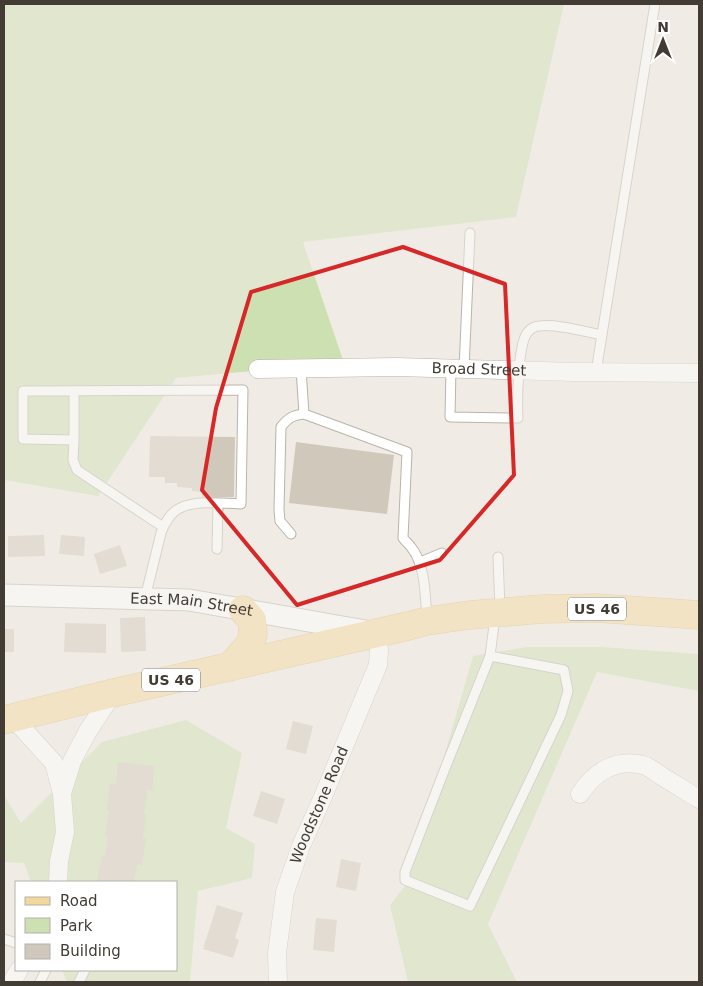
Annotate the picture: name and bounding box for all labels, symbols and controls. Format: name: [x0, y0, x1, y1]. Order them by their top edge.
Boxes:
north arrow: [638, 15, 688, 65]
text: N: [657, 19, 669, 35]
street label: Broad Street: [431, 359, 527, 380]
street label: East Main Street: [130, 589, 254, 620]
road number: US 46: [568, 598, 626, 620]
road number: US 46: [142, 668, 200, 692]
street label: Woodstone Road: [287, 744, 352, 866]
legend: [15, 881, 178, 971]
text: Road: [60, 892, 98, 910]
text: Park: [60, 917, 93, 935]
text: Building: [60, 942, 121, 960]

